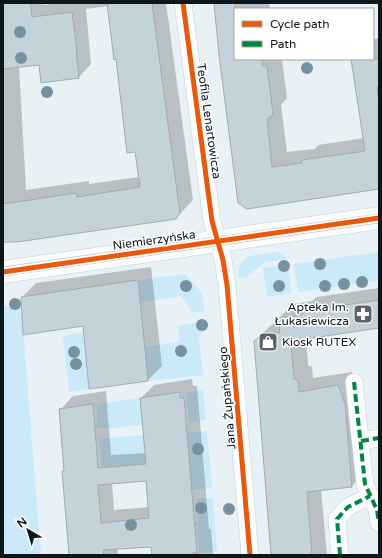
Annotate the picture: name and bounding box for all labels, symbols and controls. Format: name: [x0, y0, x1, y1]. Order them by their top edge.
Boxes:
legend: [234, 8, 374, 60]
text: Cycle path: [270, 17, 329, 31]
text: Path: [270, 37, 296, 51]
street label: Teofila Lenartowicza: [194, 62, 224, 180]
street label: Niemierzyńska: [112, 227, 196, 253]
place label: Apteka Im. Łukasiewicza: [274, 300, 349, 328]
pharmacy icon: Apteka Im. Łukasiewicza: [352, 303, 374, 325]
shop icon: Kiosk RUTEX: [257, 331, 279, 353]
place label: Kiosk RUTEX: [282, 335, 356, 349]
street label: Jana Żupańskiego: [216, 346, 238, 450]
north arrow: [8, 510, 48, 550]
text: N: [15, 515, 30, 530]

